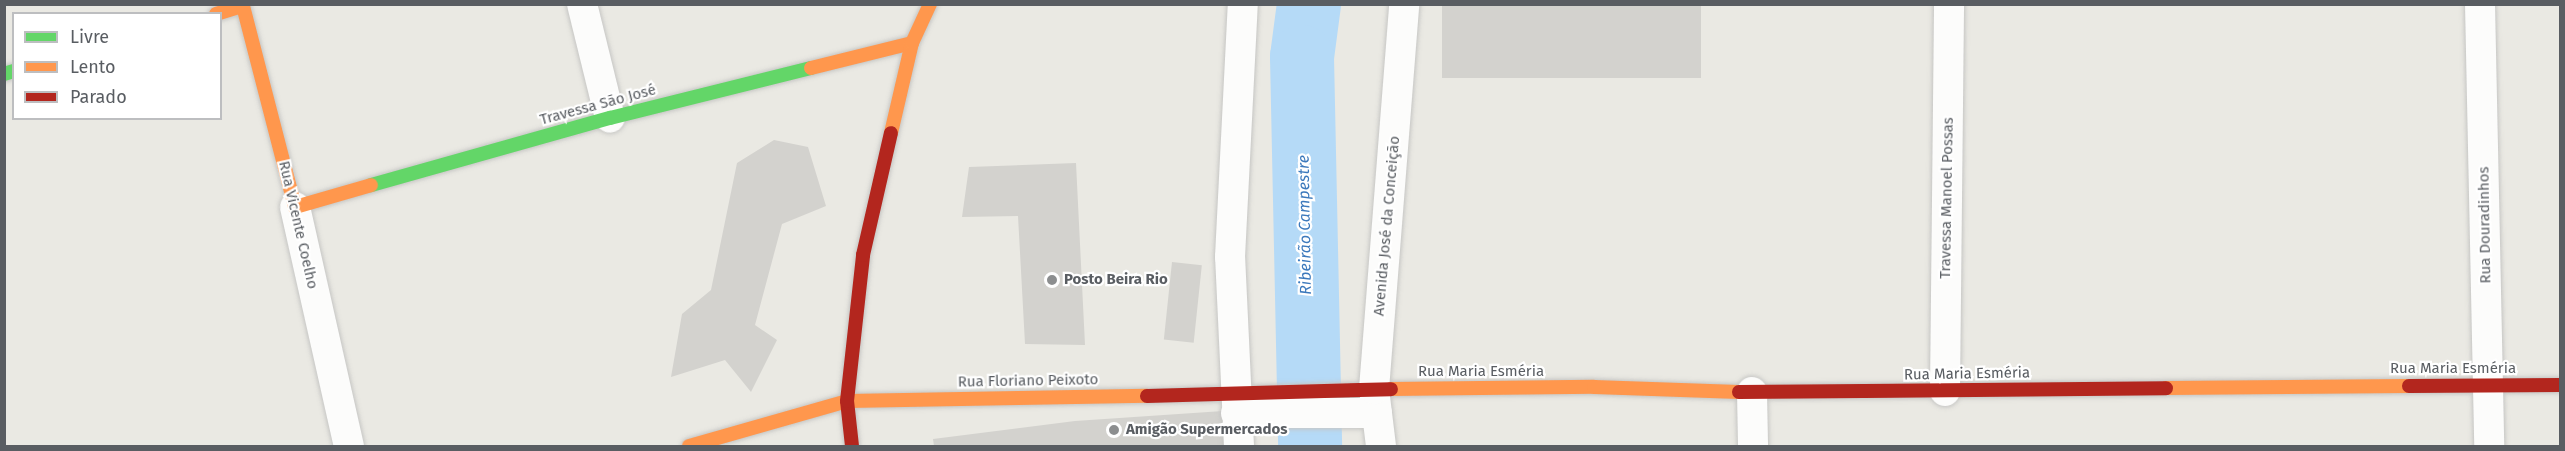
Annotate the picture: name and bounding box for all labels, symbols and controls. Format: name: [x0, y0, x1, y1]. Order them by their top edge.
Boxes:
legend: [12, 12, 222, 120]
text: Livre: [70, 26, 109, 48]
text: Lento: [70, 56, 116, 78]
street label: Travessa São José: [538, 81, 658, 129]
text: Parado: [70, 86, 127, 108]
street label: Travessa Manoel Possas: [1937, 117, 1957, 279]
street label: Avenida José da Conceição: [1370, 135, 1404, 317]
water label: Ribeirão Campestre: [1294, 155, 1316, 295]
street label: Rua Vicente Coelho: [275, 159, 321, 291]
street label: Rua Douradinhos: [2475, 166, 2495, 284]
place label: Posto Beira Rio: [1064, 271, 1168, 289]
marker: Posto Beira Rio: [1045, 273, 1059, 287]
street label: Rua Maria Esméria: [2390, 360, 2516, 378]
street label: Rua Maria Esméria: [1418, 363, 1544, 381]
street label: Rua Maria Esméria: [1904, 364, 2030, 384]
street label: Rua Floriano Peixoto: [958, 371, 1098, 391]
place label: Amigão Supermercados: [1126, 421, 1287, 439]
marker: Amigão Supermercados: [1107, 423, 1121, 437]

